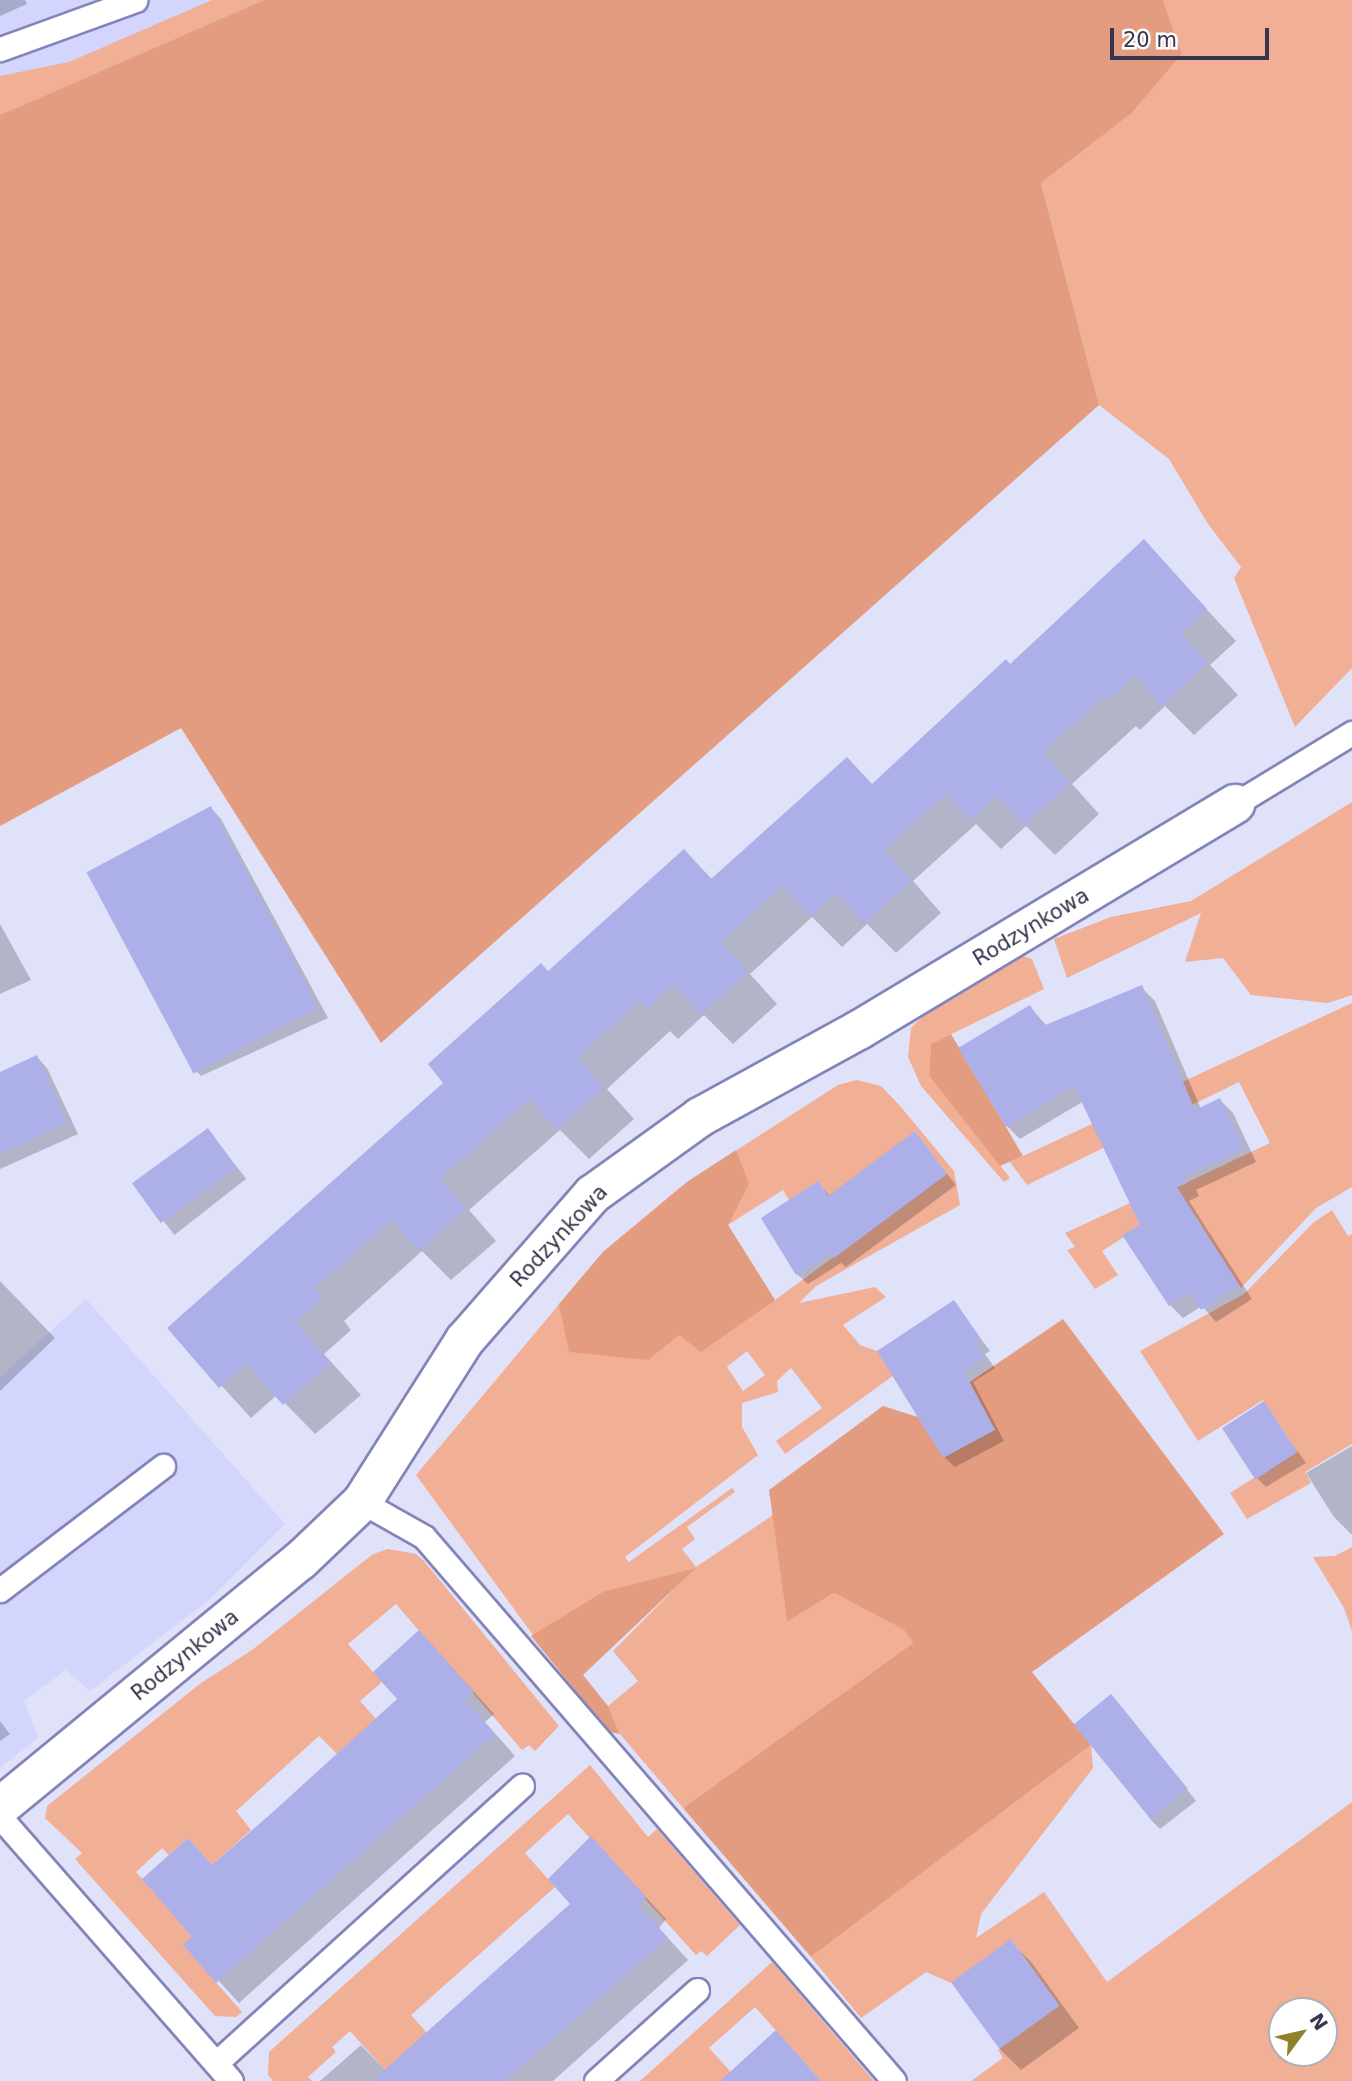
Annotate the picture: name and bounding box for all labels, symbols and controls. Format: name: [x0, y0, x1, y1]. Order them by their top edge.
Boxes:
scale bar: [1114, 14, 1273, 58]
text: 20 m: [1123, 28, 1177, 52]
street label: Rodzynkowa: [968, 882, 1094, 972]
street label: Rodzynkowa: [505, 1180, 613, 1292]
street label: Rodzynkowa: [126, 1604, 244, 1706]
north arrow: [1268, 1997, 1338, 2067]
text: N: [1305, 2009, 1332, 2034]

